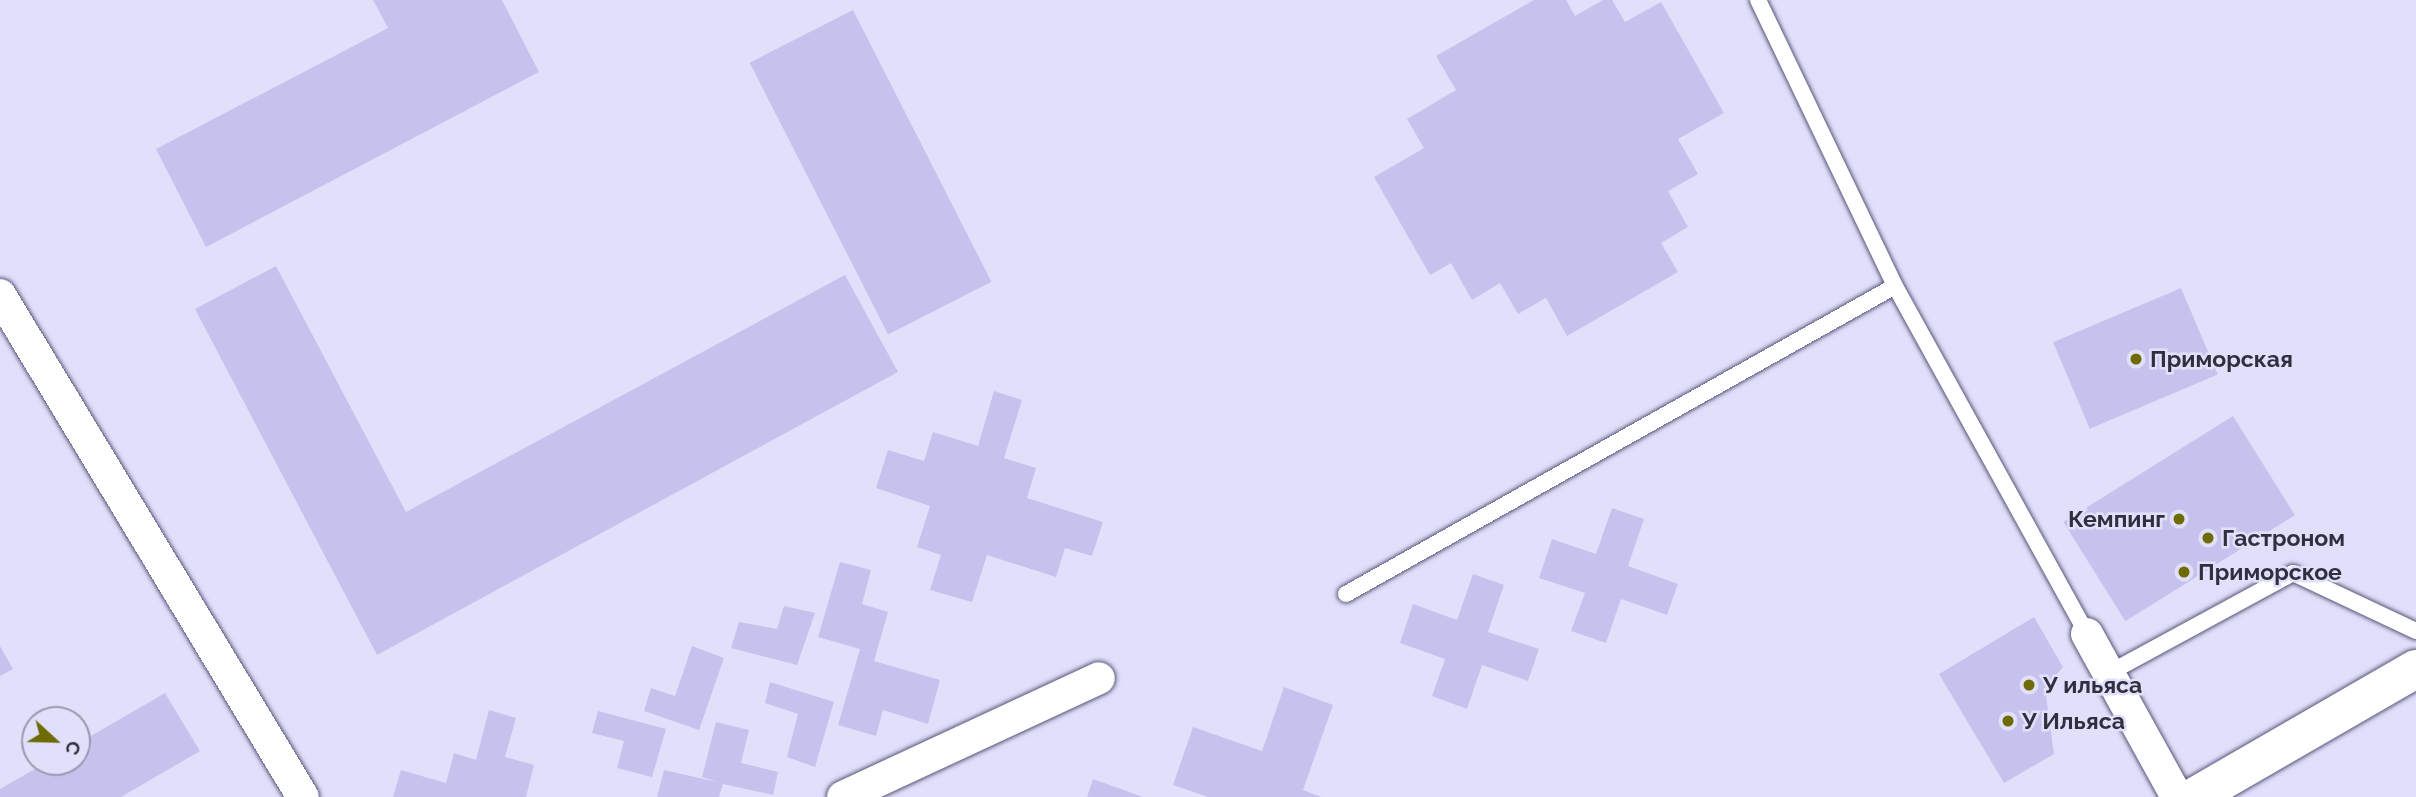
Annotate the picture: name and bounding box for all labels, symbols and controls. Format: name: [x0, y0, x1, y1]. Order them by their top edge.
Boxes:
place label: Приморская: [2150, 345, 2293, 373]
marker: Приморская: [2128, 351, 2144, 367]
place label: Кемпинг: [2068, 505, 2165, 533]
marker: Кемпинг: [2171, 511, 2187, 527]
place label: Гастроном: [2222, 524, 2345, 552]
marker: Гастроном: [2200, 530, 2216, 546]
place label: Приморское: [2198, 558, 2342, 586]
marker: Приморское: [2176, 564, 2192, 580]
place label: У ильяса: [2043, 671, 2142, 699]
marker: У ильяса: [2021, 677, 2037, 693]
north arrow: [21, 706, 91, 776]
place label: У Ильяса: [2022, 707, 2125, 735]
marker: У Ильяса: [2000, 713, 2016, 729]
text: С: [61, 738, 86, 758]

